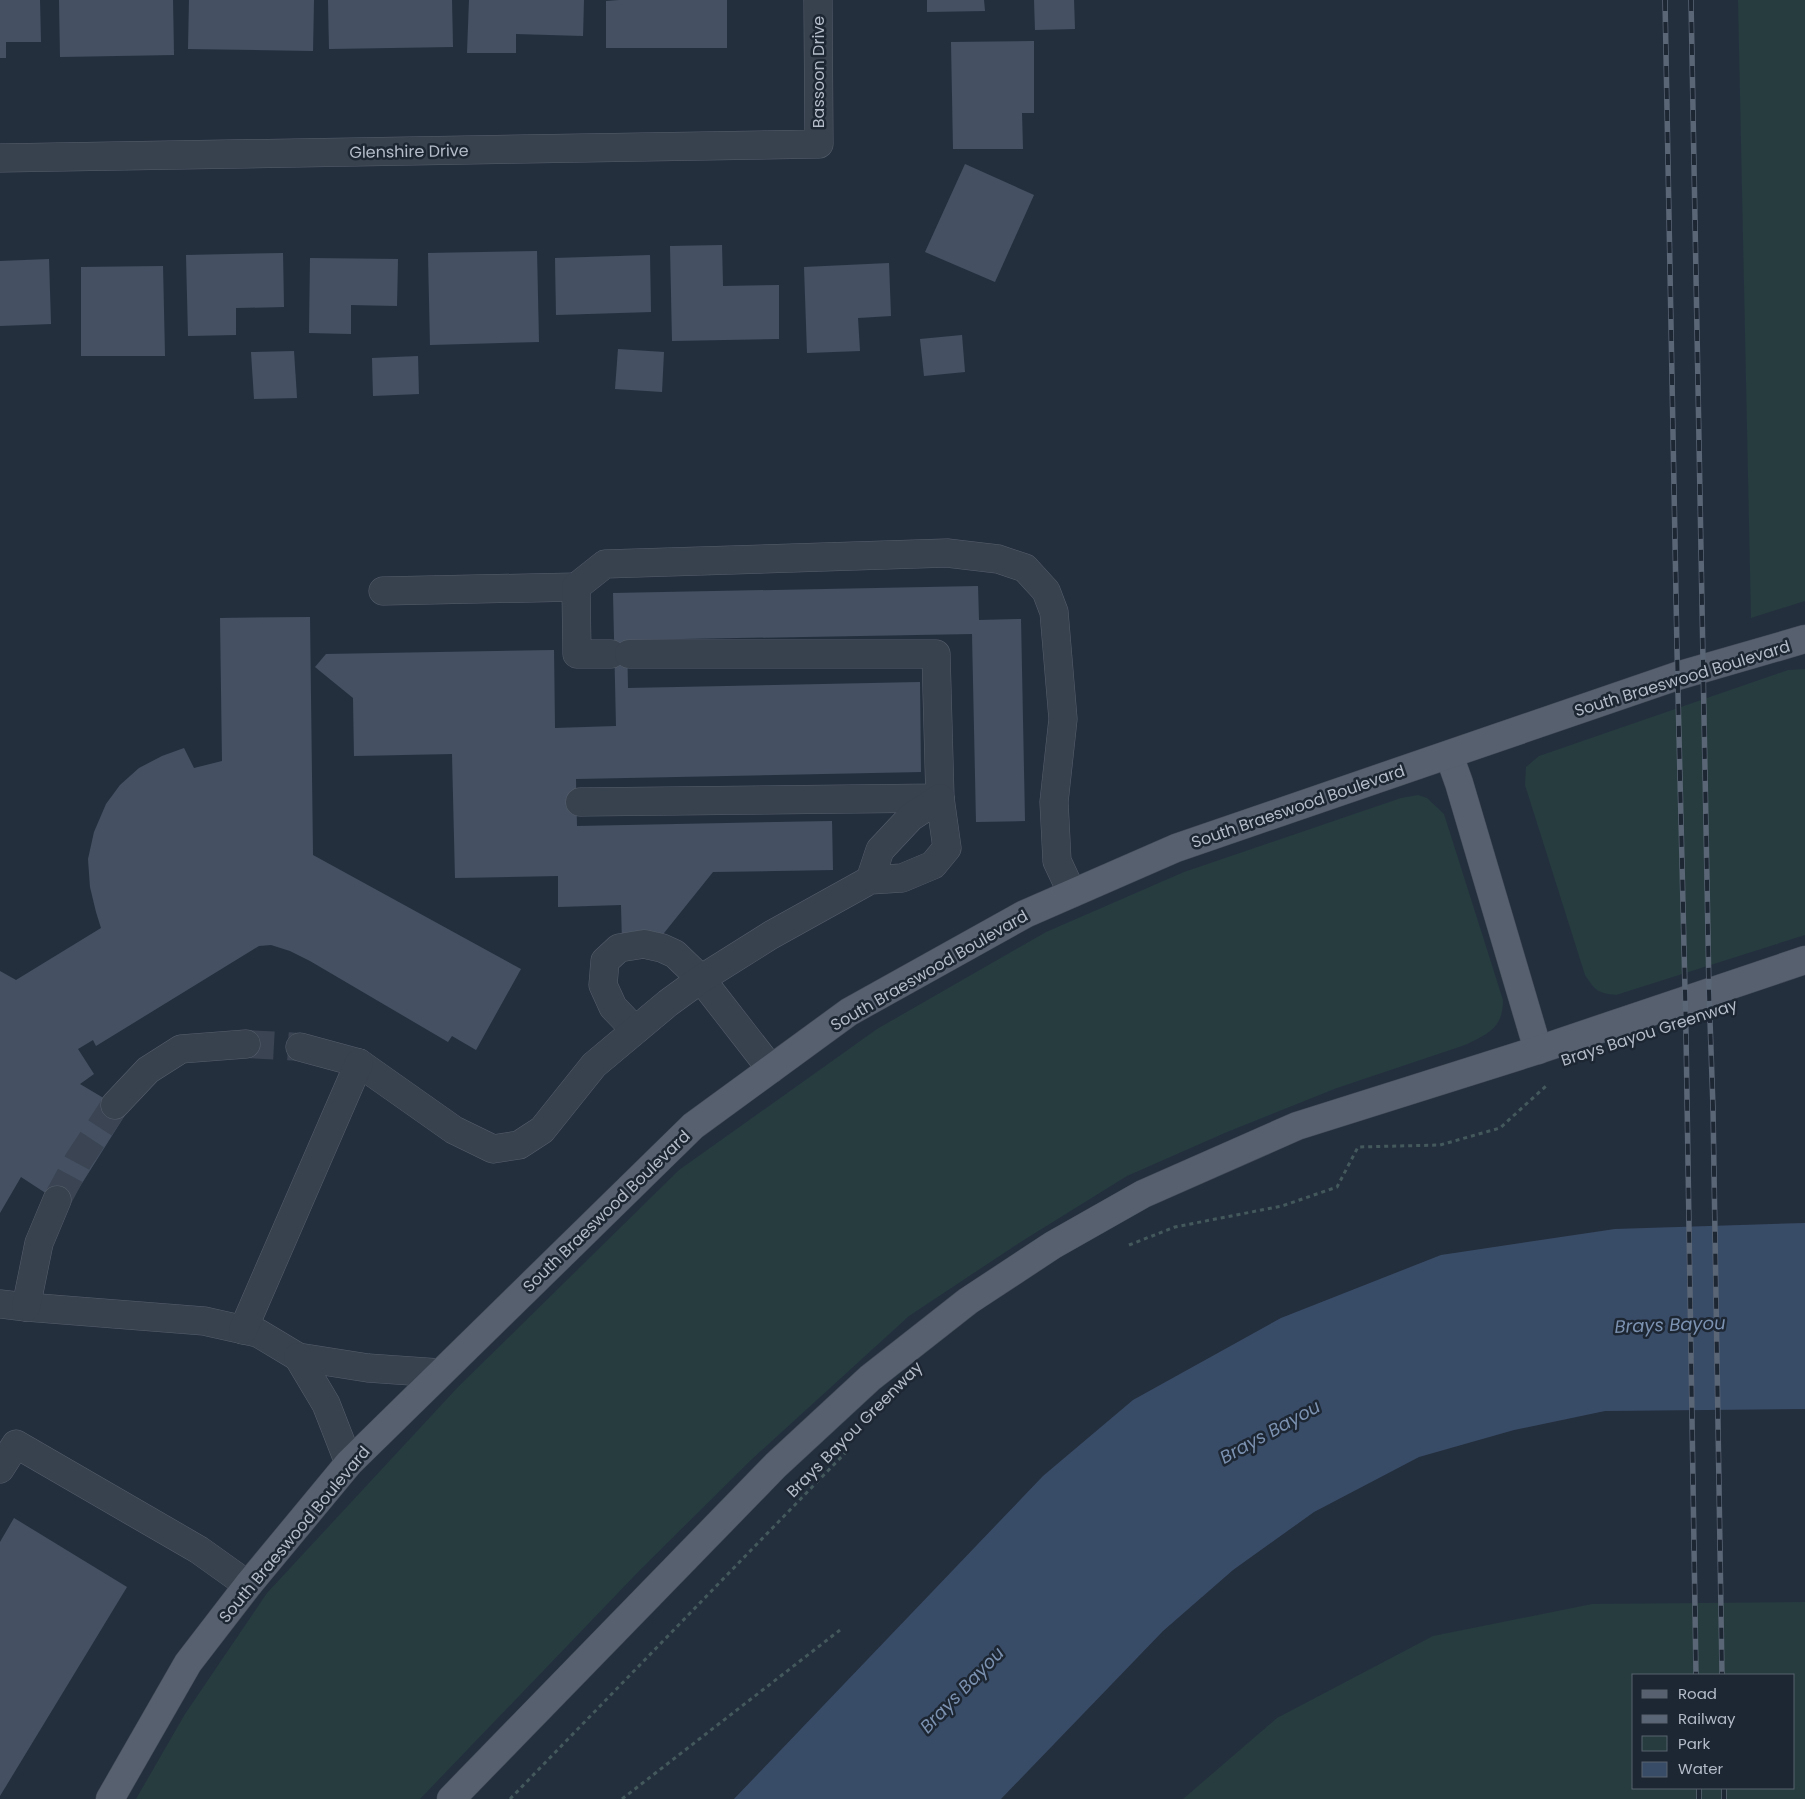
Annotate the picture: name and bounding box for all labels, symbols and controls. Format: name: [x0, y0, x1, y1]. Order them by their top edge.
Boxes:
street label: Bassoon Drive: [807, 16, 830, 128]
street label: Glenshire Drive: [349, 139, 469, 164]
street label: South Braeswood Boulevard: [1571, 635, 1793, 722]
street label: South Braeswood Boulevard: [1188, 759, 1408, 854]
street label: South Braeswood Boulevard: [826, 904, 1032, 1037]
street label: Brays Bayou Greenway: [1558, 993, 1740, 1072]
street label: South Braeswood Boulevard: [518, 1125, 695, 1298]
water label: Brays Bayou: [1614, 1310, 1726, 1339]
street label: Brays Bayou Greenway: [781, 1356, 928, 1503]
water label: Brays Bayou: [1215, 1394, 1324, 1469]
street label: South Braeswood Boulevard: [213, 1441, 375, 1628]
water label: Brays Bayou: [914, 1641, 1009, 1738]
legend: [1632, 1674, 1795, 1789]
text: Road: [1678, 1683, 1717, 1704]
text: Railway: [1678, 1708, 1736, 1729]
text: Park: [1678, 1733, 1710, 1754]
text: Water: [1678, 1758, 1724, 1779]

